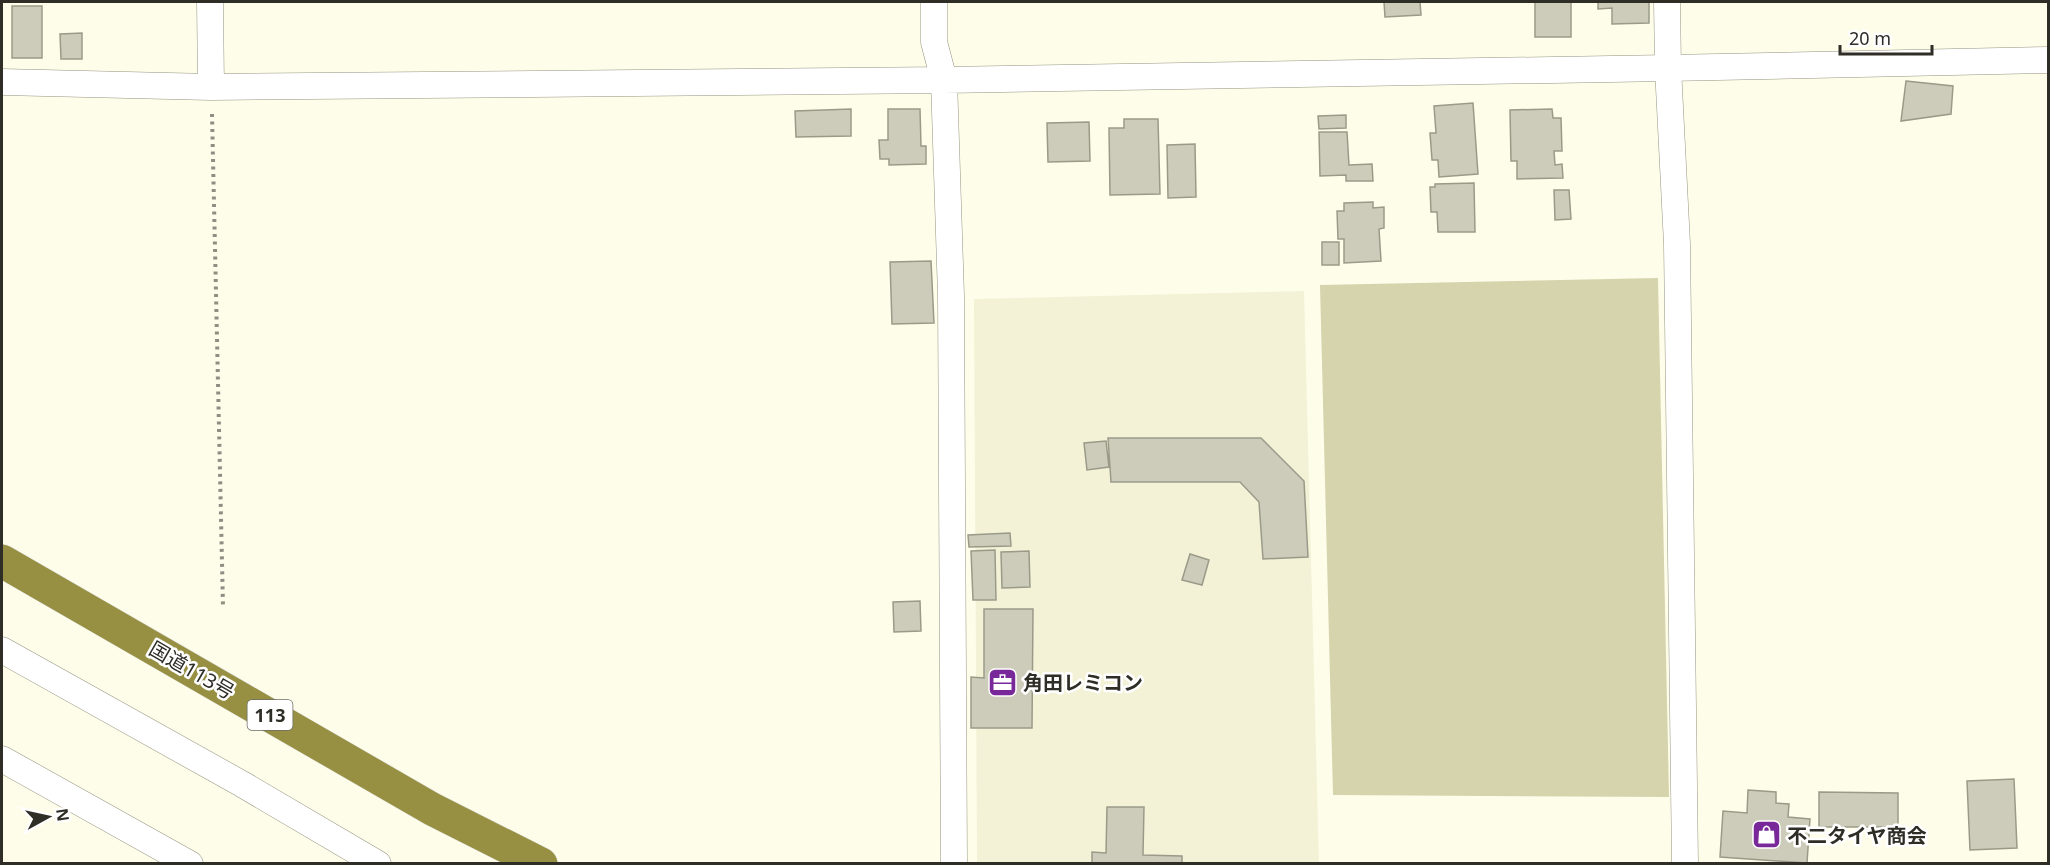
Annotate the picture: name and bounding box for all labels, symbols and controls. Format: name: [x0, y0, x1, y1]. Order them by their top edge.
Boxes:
scale bar: [1840, 18, 1932, 56]
text: 20 m: [1849, 26, 1891, 50]
street label: 国道113号: [144, 635, 240, 705]
office icon: 角田レミコン: [986, 666, 1018, 698]
place label: 角田レミコン: [1023, 669, 1143, 696]
road number: 113: [248, 700, 292, 730]
north arrow: [18, 787, 78, 847]
text: N: [51, 807, 75, 823]
shop icon: 不二タイヤ商会: [1750, 819, 1782, 851]
place label: 不二タイヤ商会: [1787, 822, 1926, 849]

